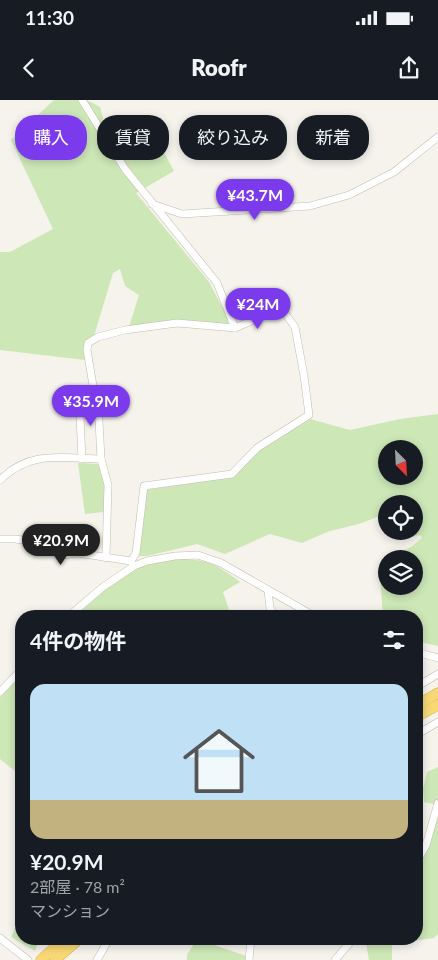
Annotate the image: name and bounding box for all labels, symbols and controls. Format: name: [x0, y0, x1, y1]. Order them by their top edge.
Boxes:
text: 11:30: [25, 6, 74, 29]
icon: back: [15, 54, 43, 82]
text: Roofr: [191, 54, 247, 81]
icon: share: [395, 54, 423, 82]
chip: 購入: [15, 115, 87, 160]
chip: 賃貸: [97, 115, 169, 160]
chip: 絞り込み: [179, 115, 287, 160]
chip: 新着: [297, 115, 369, 160]
pin: ¥43.7M: [214, 178, 296, 221]
text: ¥43.7M: [227, 185, 283, 204]
pin: ¥24M: [228, 288, 288, 330]
text: ¥24M: [237, 294, 279, 313]
pin: ¥35.9M: [50, 384, 132, 427]
text: ¥35.9M: [63, 391, 119, 410]
north arrow: [378, 440, 422, 485]
map controls: [378, 440, 423, 595]
button: locate: [378, 495, 423, 540]
pin: ¥20.9M: [20, 524, 102, 566]
text: ¥20.9M: [33, 530, 89, 549]
button: layers: [378, 550, 423, 595]
icon: filters: [380, 626, 408, 654]
text: 4件の物件: [30, 628, 126, 653]
icon: home: [174, 716, 264, 806]
text: ¥20.9M: [30, 849, 104, 874]
text: 2部屋 · 78 m²: [30, 877, 125, 896]
text: マンション: [30, 901, 110, 920]

